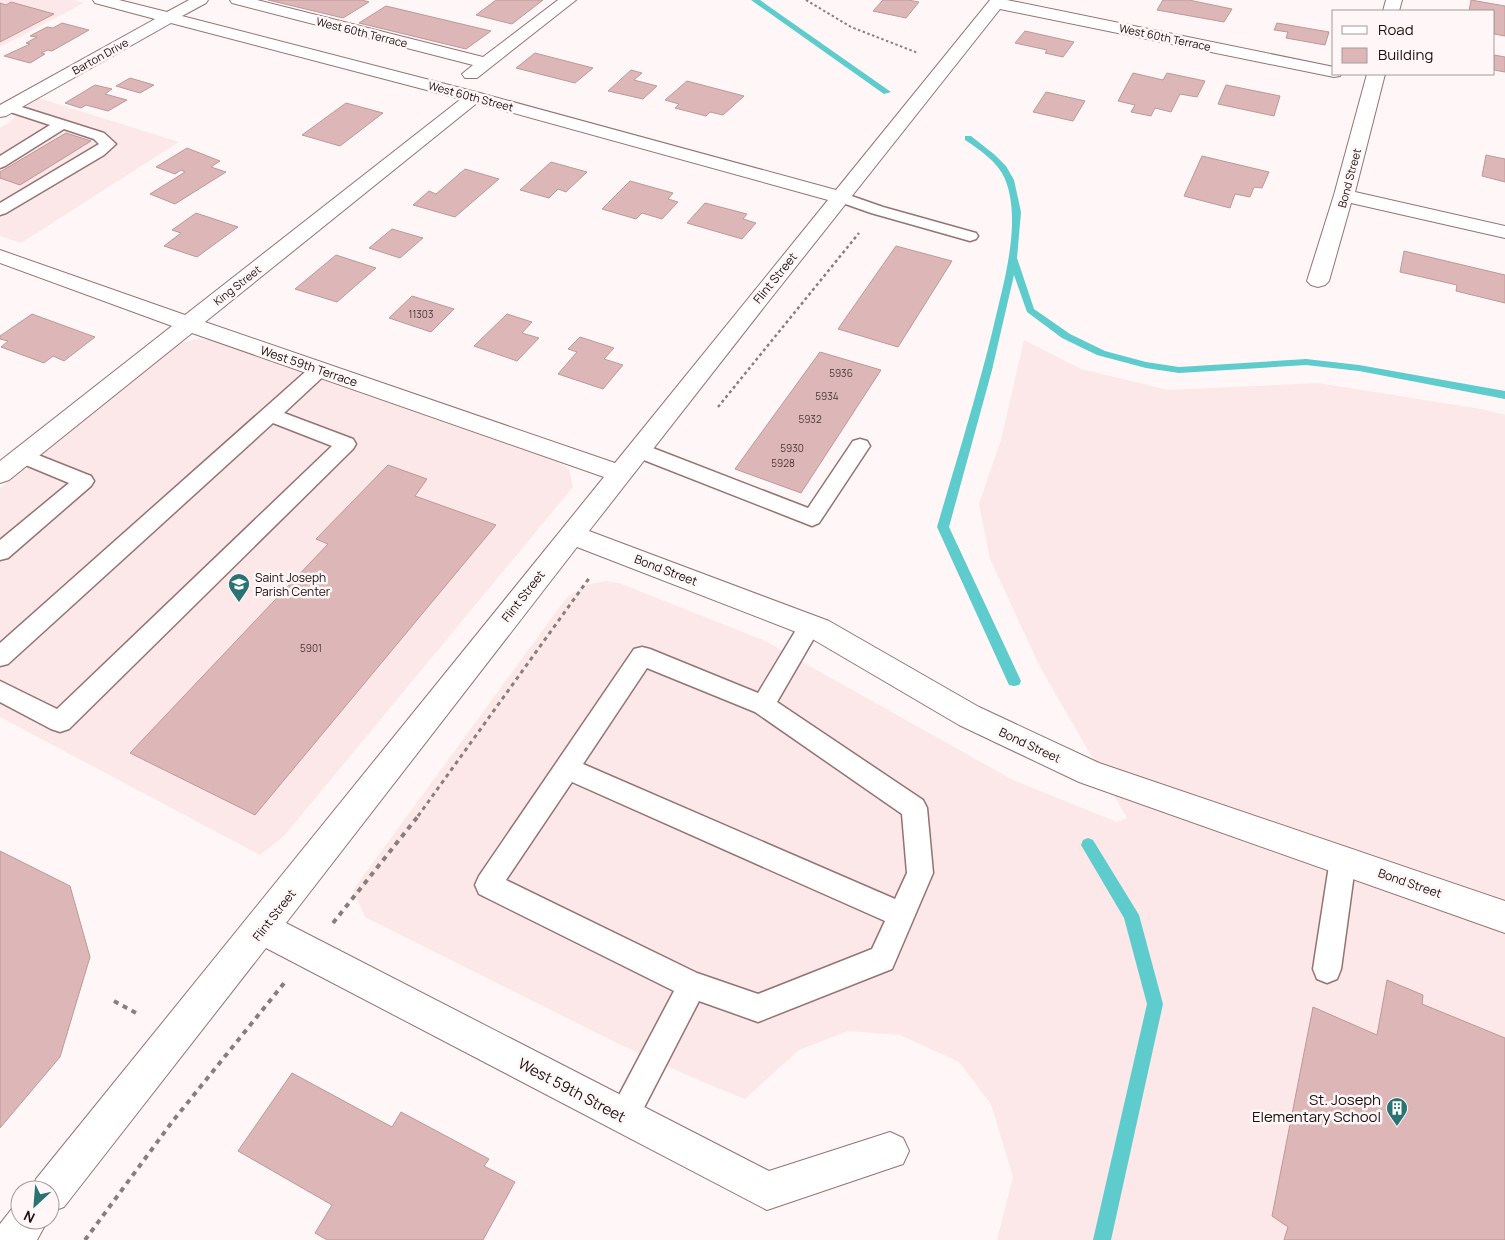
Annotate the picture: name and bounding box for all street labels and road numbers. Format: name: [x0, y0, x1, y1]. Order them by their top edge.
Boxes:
street label: West 60th Terrace: [315, 13, 410, 51]
street label: West 60th Terrace: [1118, 20, 1213, 54]
street label: Barton Drive: [69, 34, 131, 78]
street label: West 60th Street: [427, 77, 515, 115]
street label: Bond Street: [1334, 147, 1364, 209]
street label: Flint Street: [749, 249, 801, 307]
street label: King Street: [210, 262, 264, 308]
street label: West 59th Terrace: [258, 341, 360, 391]
street label: Bond Street: [632, 550, 700, 590]
street label: Flint Street: [497, 566, 549, 625]
street label: Bond Street: [996, 723, 1064, 767]
street label: Bond Street: [1376, 864, 1444, 902]
street label: Flint Street: [248, 885, 300, 944]
street label: West 59th Street: [515, 1053, 629, 1127]

